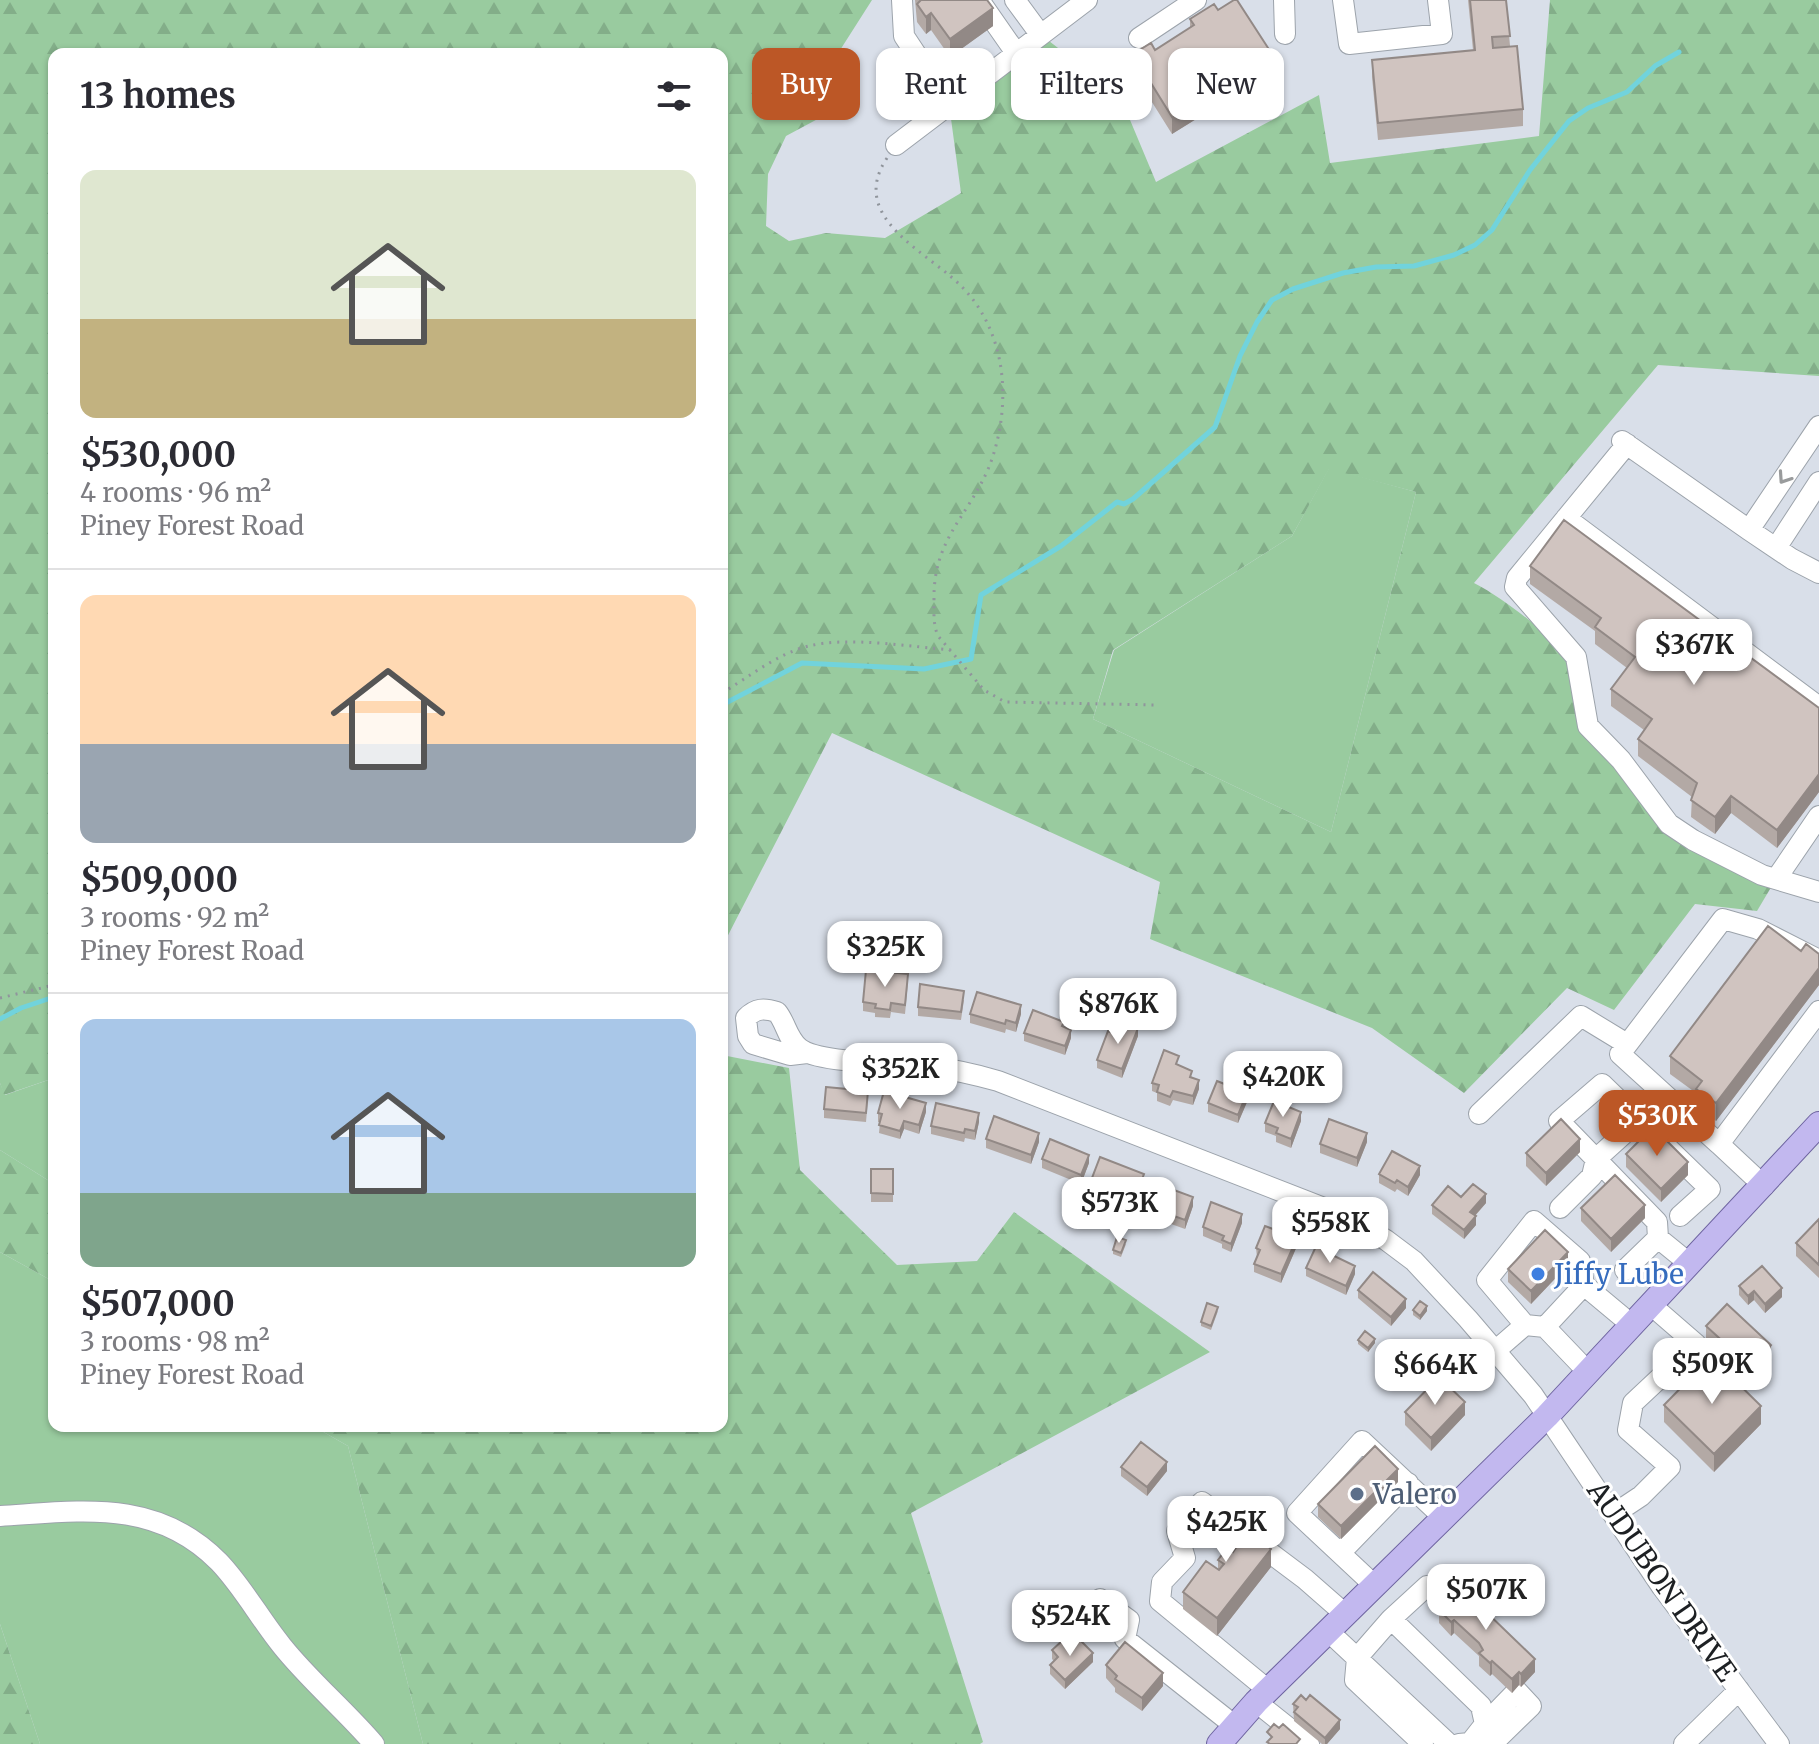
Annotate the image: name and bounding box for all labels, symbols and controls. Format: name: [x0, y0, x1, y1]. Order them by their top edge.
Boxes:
chip: Buy: [752, 48, 860, 120]
chip: Rent: [876, 48, 995, 120]
chip: Filters: [1011, 48, 1152, 120]
chip: New: [1168, 48, 1284, 120]
icon: filters: [652, 74, 696, 118]
text: 13 homes: [80, 75, 236, 117]
icon: home: [316, 222, 460, 366]
text: $530,000: [80, 434, 236, 476]
one-way arrow: [1779, 469, 1794, 484]
text: 4 rooms · 96 m²: [80, 476, 271, 509]
text: Piney Forest Road: [80, 509, 304, 542]
pin: $367K: [1638, 619, 1750, 687]
text: $367K: [1654, 628, 1734, 661]
icon: home: [316, 647, 460, 791]
text: $509,000: [80, 859, 238, 901]
text: 3 rooms · 92 m²: [80, 901, 269, 934]
pin: $325K: [829, 921, 941, 989]
text: $325K: [845, 930, 925, 963]
text: Piney Forest Road: [80, 934, 304, 967]
pin: $876K: [1062, 978, 1174, 1046]
text: $876K: [1077, 987, 1159, 1020]
pin: $352K: [844, 1043, 956, 1111]
pin: $420K: [1227, 1051, 1339, 1119]
text: $352K: [861, 1052, 939, 1085]
text: $420K: [1241, 1060, 1325, 1093]
icon: home: [316, 1071, 460, 1215]
pin: $530K: [1601, 1090, 1713, 1158]
text: $530K: [1617, 1099, 1697, 1132]
pin: $573K: [1063, 1177, 1175, 1245]
text: $573K: [1080, 1186, 1158, 1219]
pin: $558K: [1274, 1197, 1386, 1265]
text: $558K: [1290, 1206, 1370, 1239]
place label: Jiffy Lube: [1553, 1256, 1684, 1292]
marker: Jiffy Lube: [1529, 1265, 1547, 1283]
text: $507,000: [80, 1283, 235, 1325]
text: 3 rooms · 98 m²: [80, 1325, 270, 1358]
pin: $509K: [1656, 1338, 1768, 1406]
pin: $664K: [1379, 1339, 1491, 1407]
text: $509K: [1671, 1347, 1753, 1380]
text: $664K: [1393, 1348, 1477, 1381]
text: Piney Forest Road: [80, 1358, 304, 1391]
street label: AUDUBON DRIVE: [1579, 1473, 1745, 1688]
place label: Valero: [1372, 1476, 1457, 1512]
marker: Valero: [1348, 1485, 1366, 1503]
pin: $425K: [1170, 1496, 1282, 1564]
text: $425K: [1185, 1505, 1267, 1538]
pin: $507K: [1430, 1564, 1542, 1632]
text: $507K: [1445, 1573, 1527, 1606]
pin: $524K: [1014, 1590, 1126, 1658]
text: $524K: [1030, 1599, 1110, 1632]

